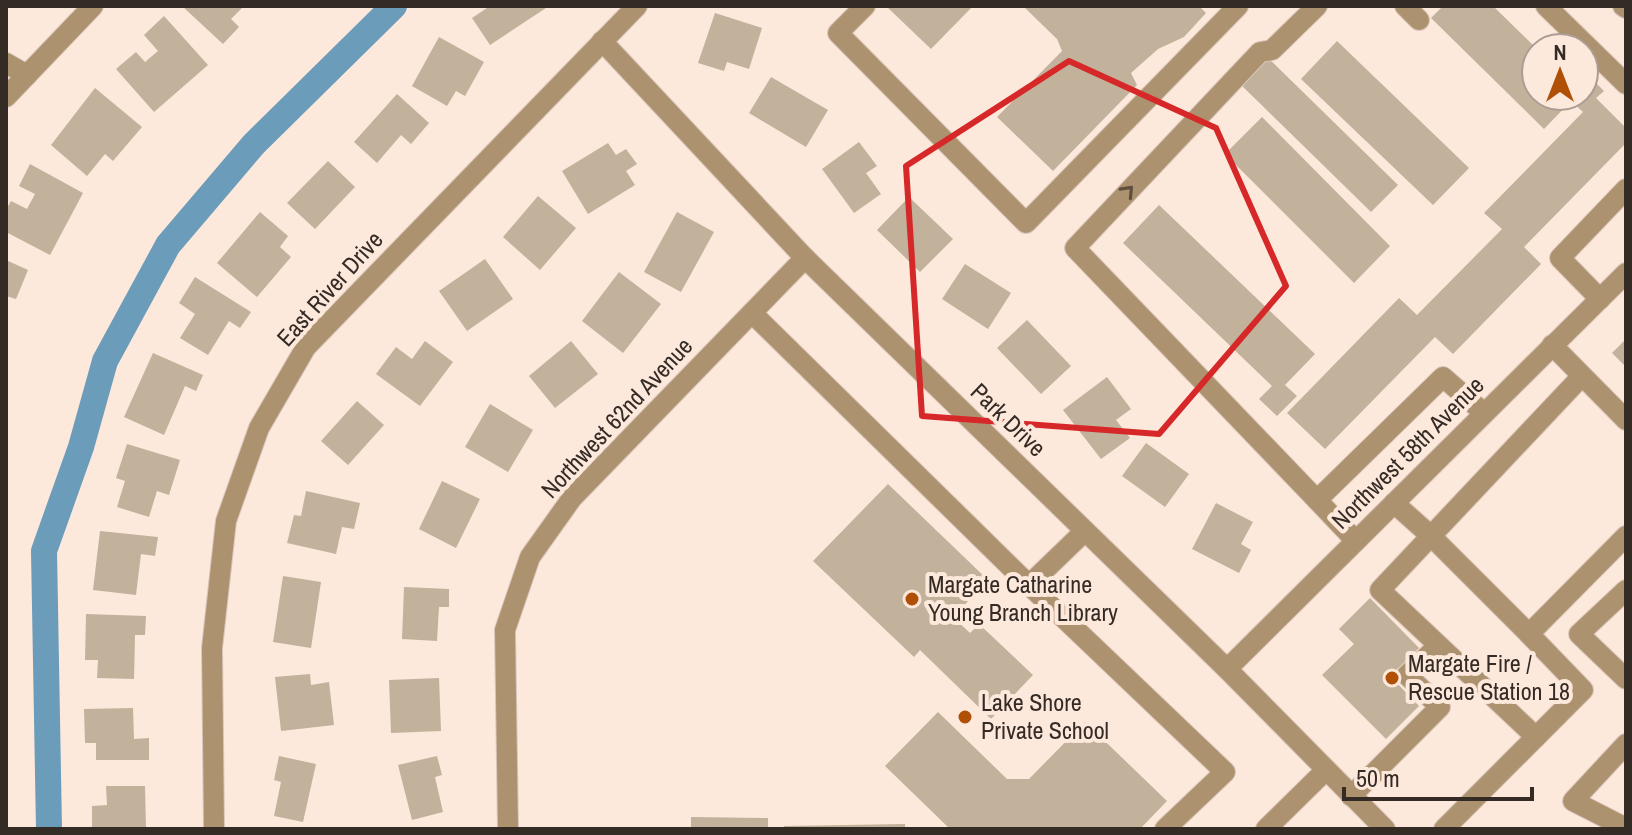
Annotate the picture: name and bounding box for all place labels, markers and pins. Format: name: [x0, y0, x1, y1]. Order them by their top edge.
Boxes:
place label: Margate Catharine Young Branch Library: [928, 568, 1118, 628]
marker: Margate Catharine Young Branch Library: [903, 590, 921, 608]
place label: Margate Fire / Rescue Station 18: [1408, 647, 1570, 707]
marker: Margate Fire / Rescue Station 18: [1383, 669, 1401, 687]
place label: Lake Shore Private School: [981, 686, 1109, 746]
marker: Lake Shore Private School: [956, 708, 974, 726]

